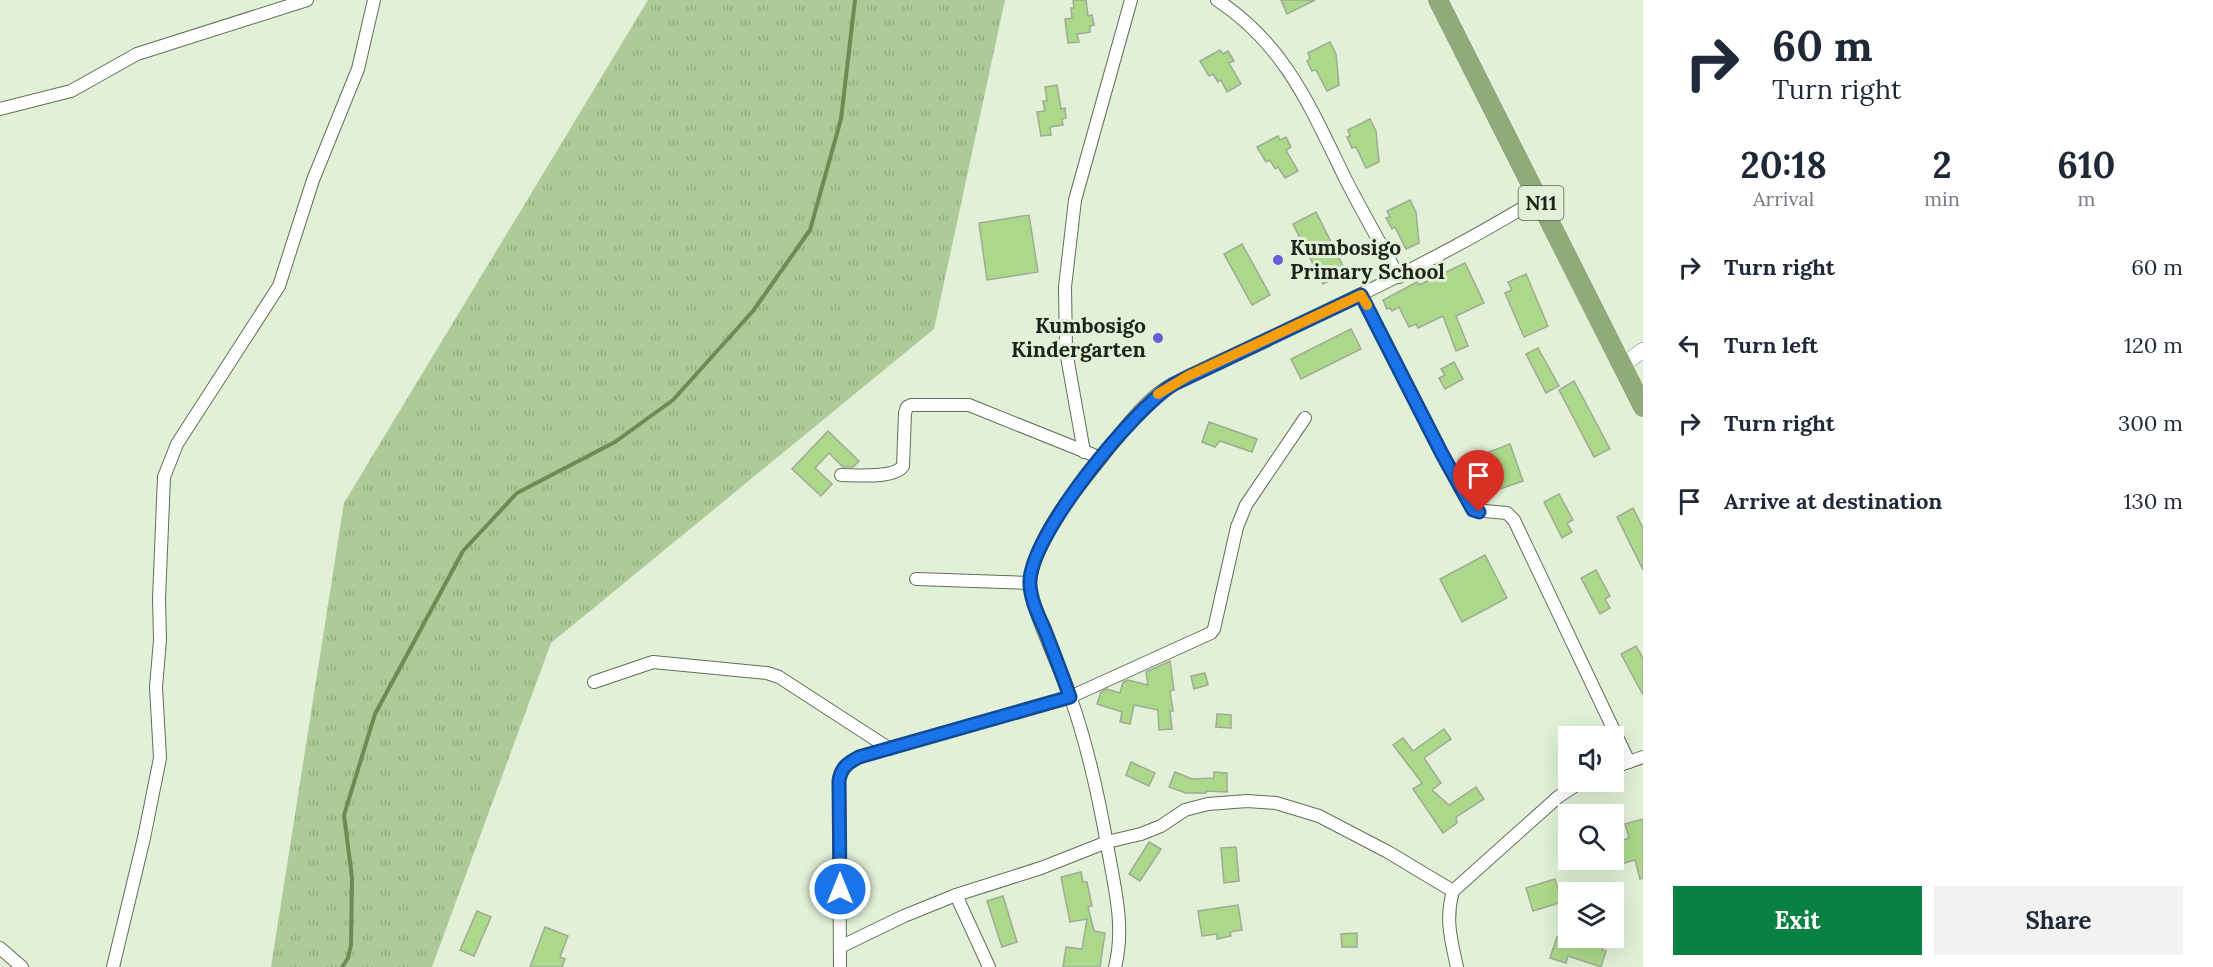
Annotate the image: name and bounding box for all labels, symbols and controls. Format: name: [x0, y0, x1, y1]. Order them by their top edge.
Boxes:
text: 60 m: [1772, 19, 1873, 73]
icon: right: [1673, 24, 1751, 102]
text: Turn right: [1772, 72, 1901, 106]
text: 20:18: [1740, 142, 1827, 188]
text: 2: [1932, 142, 1952, 188]
text: 610: [2057, 142, 2116, 188]
road number: N11: [1518, 186, 1564, 220]
text: Arrival: [1753, 186, 1814, 211]
text: min: [1924, 186, 1960, 211]
text: m: [2077, 186, 2095, 211]
place label: Kumbosigo Primary School: [1290, 234, 1445, 285]
icon: right: [1673, 251, 1706, 284]
marker: Kumbosigo Primary School: [1271, 253, 1285, 267]
text: Turn right: [1724, 253, 1835, 281]
text: 60 m: [2131, 253, 2183, 281]
place label: Kumbosigo Kindergarten: [1011, 312, 1146, 363]
icon: left: [1673, 329, 1706, 362]
marker: Kumbosigo Kindergarten: [1151, 331, 1165, 345]
text: Turn left: [1724, 331, 1818, 359]
text: 120 m: [2124, 331, 2183, 359]
icon: right: [1673, 407, 1706, 440]
text: Turn right: [1724, 409, 1835, 437]
text: 300 m: [2118, 409, 2183, 437]
pin: [1453, 450, 1504, 512]
icon: arrive: [1462, 459, 1495, 492]
icon: arrive: [1673, 485, 1706, 518]
text: Arrive at destination: [1724, 487, 1942, 515]
text: 130 m: [2124, 487, 2183, 515]
map controls: [1558, 726, 1624, 948]
button: sound: [1558, 726, 1624, 792]
button: search: [1558, 804, 1624, 870]
position arrow: [808, 857, 872, 921]
button: layers: [1558, 882, 1624, 948]
button: Exit: [1673, 886, 1922, 955]
button: Share: [1934, 886, 2183, 955]

